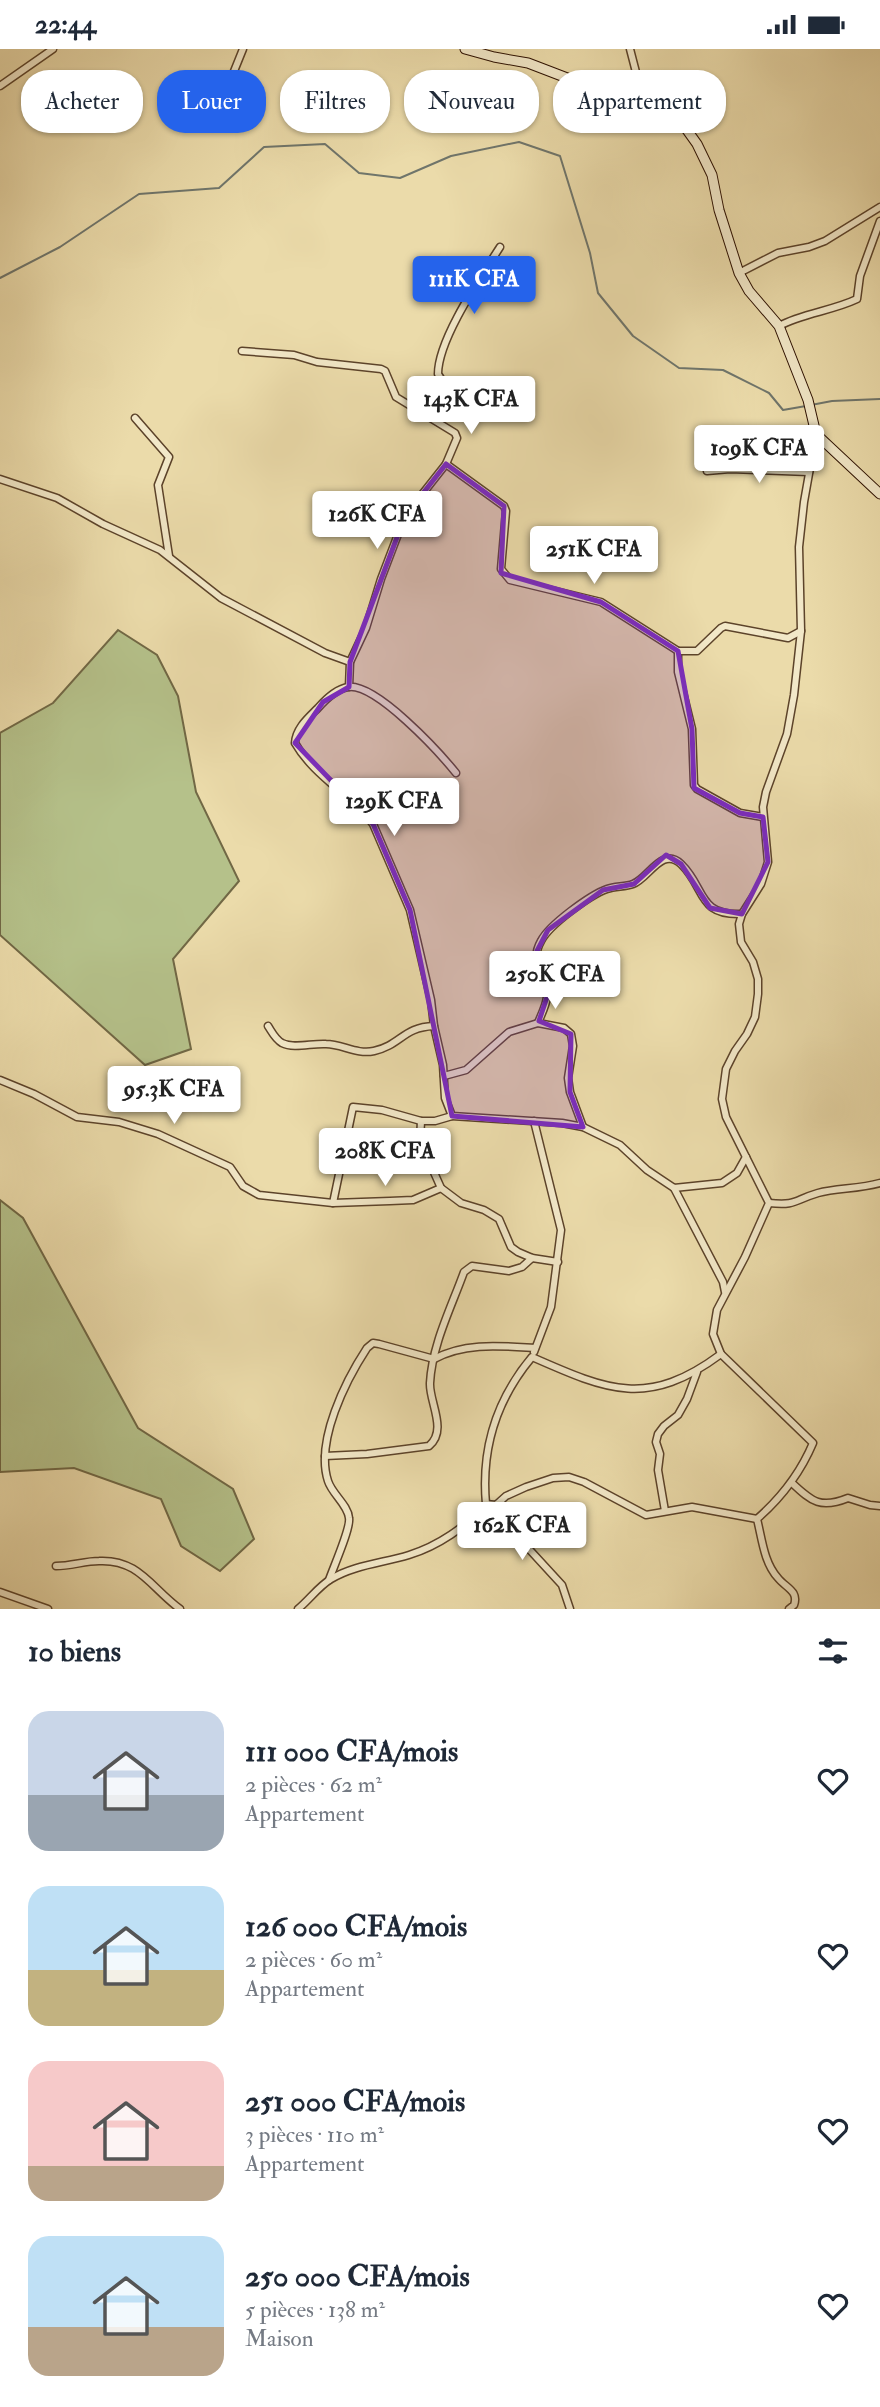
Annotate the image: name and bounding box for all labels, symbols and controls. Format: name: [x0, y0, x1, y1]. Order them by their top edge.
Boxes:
text: 22:44: [35, 9, 96, 41]
chip: Acheter: [21, 70, 143, 133]
chip: Louer: [157, 70, 266, 133]
chip: Filtres: [280, 70, 390, 133]
chip: Nouveau: [404, 70, 539, 133]
chip: Appartement: [553, 70, 726, 133]
pin: 111K CFA: [402, 257, 546, 316]
text: 111K CFA: [429, 264, 519, 293]
pin: 143K CFA: [399, 377, 543, 436]
text: 143K CFA: [423, 384, 519, 413]
pin: 109K CFA: [687, 425, 831, 485]
text: 109K CFA: [710, 433, 808, 462]
pin: 126K CFA: [305, 491, 449, 551]
text: 126K CFA: [328, 499, 426, 528]
pin: 251K CFA: [522, 526, 666, 586]
text: 251K CFA: [546, 534, 642, 563]
pin: 129K CFA: [322, 779, 466, 838]
text: 129K CFA: [345, 786, 443, 815]
pin: 250K CFA: [483, 951, 627, 1011]
text: 250K CFA: [505, 959, 605, 988]
pin: 95.3K CFA: [94, 1067, 254, 1126]
text: 95.3K CFA: [124, 1074, 224, 1103]
pin: 208K CFA: [313, 1129, 457, 1188]
text: 208K CFA: [335, 1136, 435, 1165]
pin: 162K CFA: [450, 1503, 594, 1562]
text: 162K CFA: [473, 1510, 571, 1539]
icon: filters: [814, 1632, 852, 1670]
text: 10 biens: [28, 1633, 121, 1670]
text: 111 000 CFA/mois: [245, 1733, 458, 1770]
icon: home: [84, 1739, 168, 1823]
icon: heart: [814, 1762, 852, 1800]
text: 2 pièces · 62 m²: [245, 1770, 382, 1799]
text: Appartement: [245, 1799, 365, 1828]
text: 126 000 CFA/mois: [245, 1908, 467, 1945]
icon: home: [84, 1914, 168, 1998]
icon: heart: [814, 1937, 852, 1975]
text: 2 pièces · 60 m²: [245, 1945, 382, 1974]
text: Appartement: [245, 1974, 365, 2003]
text: 251 000 CFA/mois: [245, 2083, 465, 2120]
icon: home: [84, 2089, 168, 2173]
icon: heart: [814, 2112, 852, 2150]
text: 3 pièces · 110 m²: [245, 2120, 384, 2149]
text: Appartement: [245, 2149, 365, 2178]
text: 250 000 CFA/mois: [245, 2258, 470, 2295]
icon: home: [84, 2264, 168, 2348]
icon: heart: [814, 2287, 852, 2325]
text: 5 pièces · 138 m²: [245, 2295, 385, 2324]
text: Maison: [245, 2324, 314, 2353]

